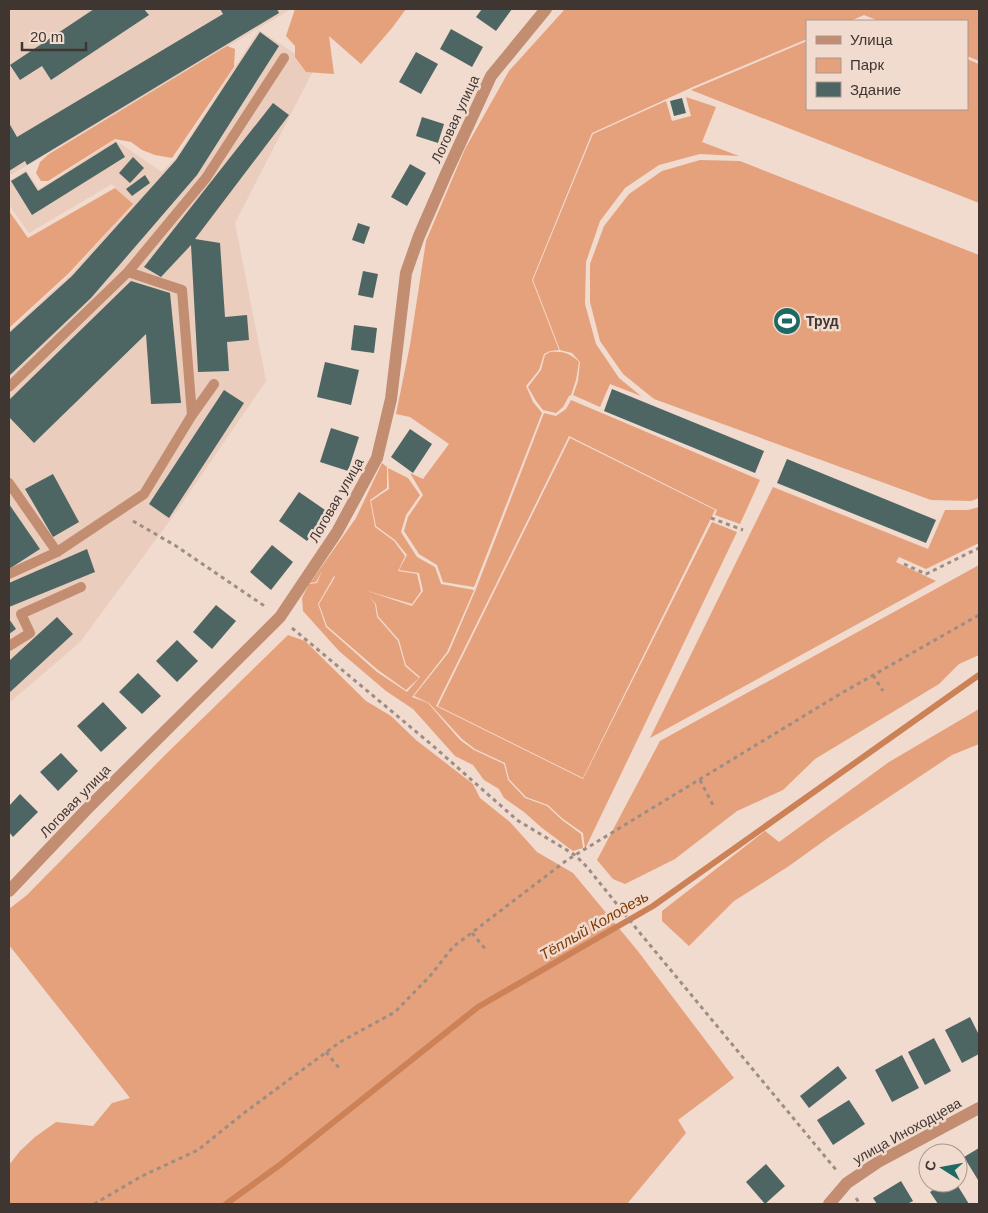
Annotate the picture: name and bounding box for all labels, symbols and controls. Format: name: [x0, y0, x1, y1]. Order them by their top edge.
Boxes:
scale bar: [22, 20, 86, 52]
legend: [806, 20, 968, 110]
text: 20 m: [30, 28, 63, 45]
text: Улица: [850, 31, 893, 48]
text: Парк: [850, 56, 884, 73]
street label: Логовая улица: [428, 73, 482, 165]
text: Здание: [850, 81, 901, 98]
sports icon: Труд: [772, 306, 802, 336]
place label: Труд: [806, 313, 839, 329]
street label: Логовая улица: [305, 455, 367, 545]
street label: Логовая улица: [36, 761, 114, 841]
water label: Тёплый Колодезь: [537, 887, 651, 963]
street label: улица Иноходцева: [850, 1095, 964, 1167]
north arrow: [918, 1143, 968, 1193]
text: С: [921, 1159, 939, 1172]

